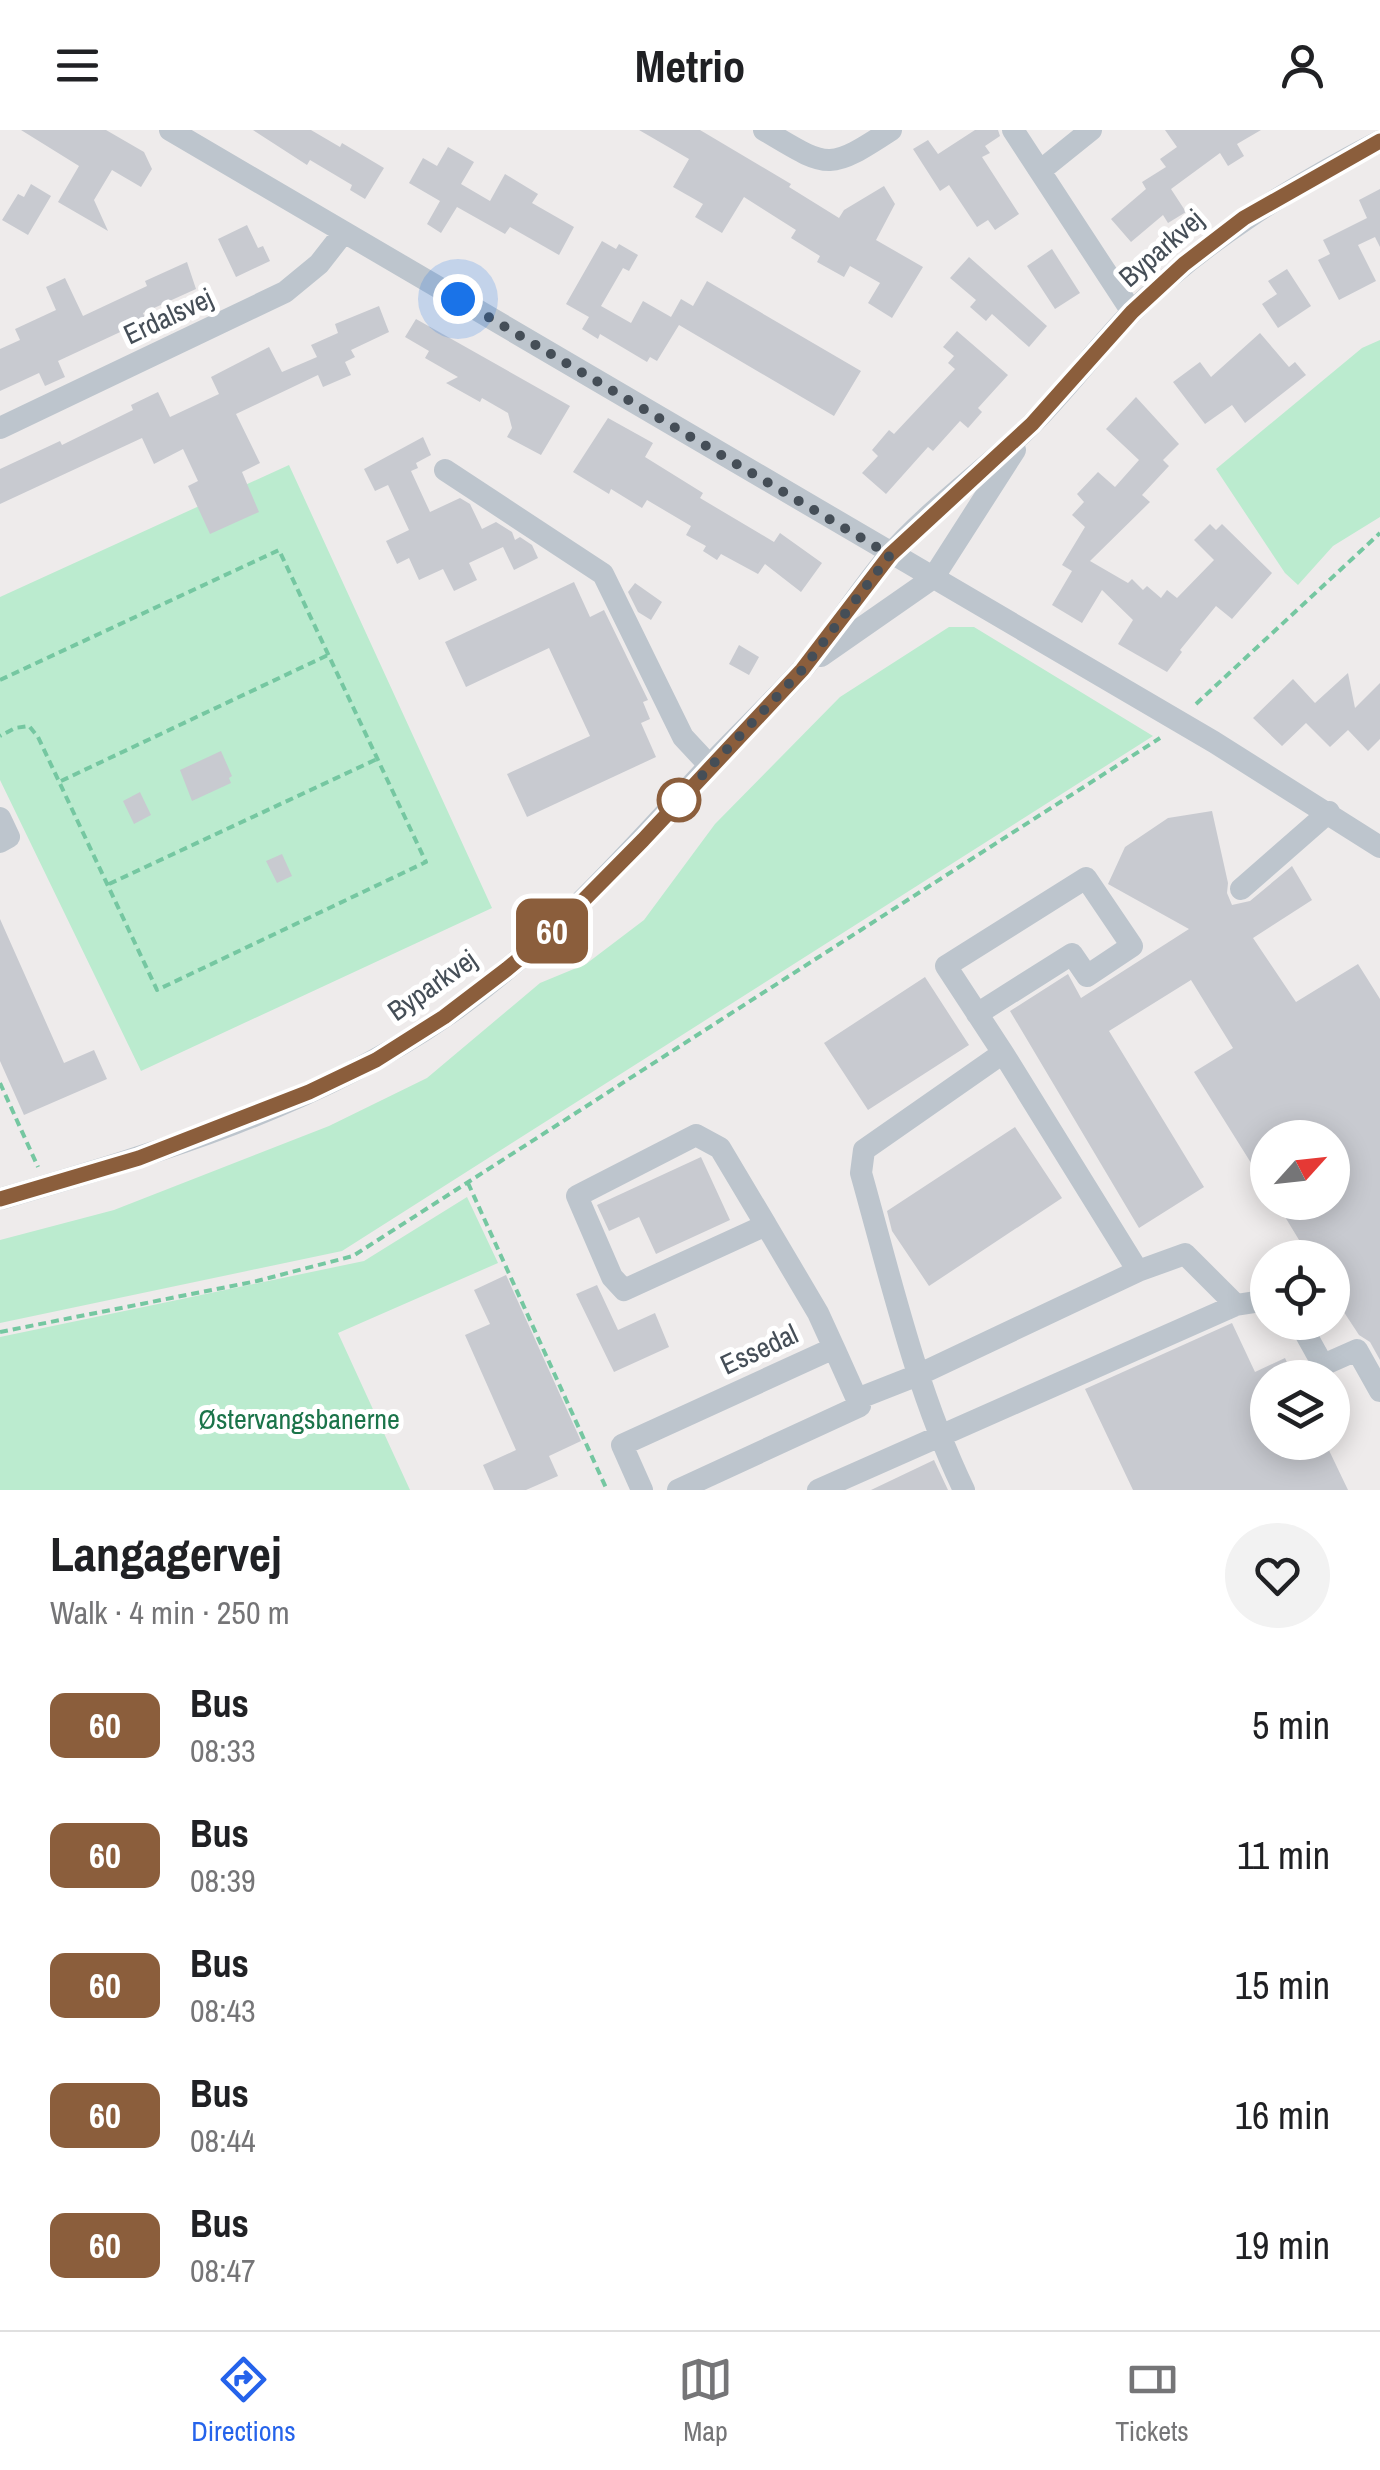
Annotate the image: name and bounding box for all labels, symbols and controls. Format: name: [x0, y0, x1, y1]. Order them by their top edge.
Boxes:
text: Metrio: [635, 35, 745, 96]
icon: menu: [50, 38, 105, 93]
icon: person: [1275, 38, 1330, 93]
street label: Byparkvej: [1110, 201, 1212, 295]
your location: [433, 274, 483, 324]
street label: Erdalsvej: [117, 279, 219, 353]
unlabelled marker: [658, 779, 700, 821]
line badge: 60: [507, 898, 597, 964]
text: 60: [536, 908, 568, 955]
street label: Byparkvej: [380, 941, 484, 1029]
north arrow: [1250, 1120, 1350, 1220]
map controls: [1250, 1120, 1350, 1460]
button: locate: [1250, 1240, 1350, 1340]
street label: Essedal: [714, 1315, 804, 1383]
button: layers: [1250, 1360, 1350, 1460]
park label: Østervangsbanerne: [198, 1400, 400, 1438]
text: Langagervej: [50, 1521, 282, 1586]
button: heart: [1225, 1523, 1330, 1628]
text: Walk · 4 min · 250 m: [50, 1591, 290, 1634]
text: Bus: [190, 1678, 249, 1729]
text: 5 min: [1252, 1700, 1330, 1751]
text: 60: [89, 1702, 121, 1749]
text: 08:33: [190, 1729, 256, 1772]
text: Bus: [190, 1808, 249, 1859]
text: 11 min: [1237, 1830, 1330, 1881]
text: 60: [89, 1832, 121, 1879]
text: 08:39: [190, 1859, 256, 1902]
text: Bus: [190, 1938, 249, 1989]
text: 15 min: [1235, 1960, 1330, 2011]
text: 60: [89, 1962, 121, 2009]
text: 08:43: [190, 1989, 256, 2032]
text: Bus: [190, 2068, 249, 2119]
text: 16 min: [1235, 2090, 1330, 2141]
text: 60: [89, 2092, 121, 2139]
text: 08:44: [190, 2119, 256, 2162]
text: Bus: [190, 2198, 249, 2249]
text: 19 min: [1235, 2220, 1330, 2271]
text: 60: [89, 2222, 121, 2269]
text: 08:47: [190, 2249, 256, 2292]
tab: Directions: [191, 2352, 296, 2450]
tab: Map: [678, 2352, 733, 2450]
tab: Tickets: [1115, 2352, 1189, 2450]

